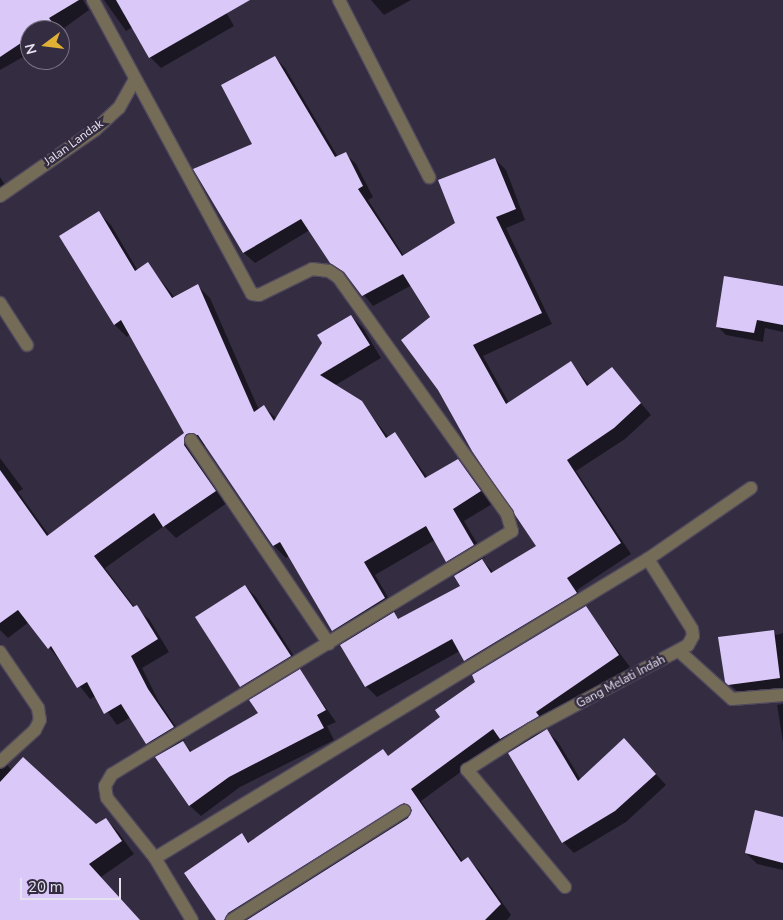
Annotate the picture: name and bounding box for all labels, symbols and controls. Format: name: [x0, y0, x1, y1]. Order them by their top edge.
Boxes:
north arrow: [20, 20, 70, 70]
text: N: [20, 41, 42, 56]
street label: Jalan Landak: [42, 117, 106, 169]
street label: Gang Melati Indah: [574, 652, 668, 712]
scale bar: [22, 868, 124, 900]
text: 20 m: [28, 877, 63, 897]

